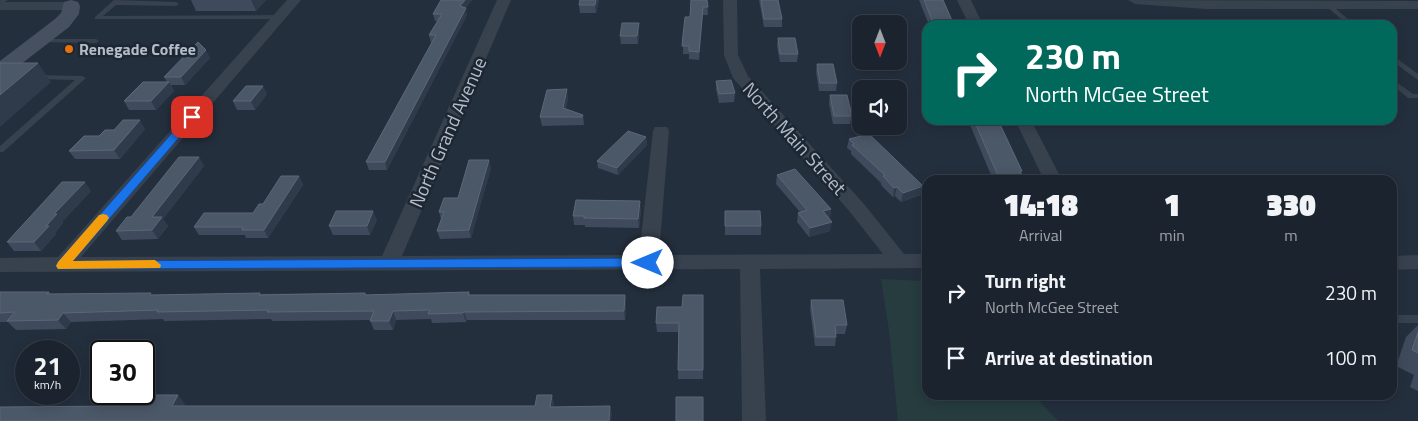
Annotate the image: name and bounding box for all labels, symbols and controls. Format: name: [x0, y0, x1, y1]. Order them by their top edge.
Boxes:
north arrow: [852, 15, 908, 70]
map controls: [852, 15, 907, 135]
text: 230 m: [1025, 29, 1121, 83]
place label: Renegade Coffee: [79, 37, 196, 61]
icon: right: [942, 40, 1007, 105]
marker: Renegade Coffee: [63, 43, 75, 55]
street label: North Grand Avenue: [401, 52, 493, 212]
street label: North Main Street: [736, 75, 854, 201]
text: North McGee Street: [1025, 77, 1209, 111]
button: sound: [852, 80, 907, 135]
pin: [171, 96, 213, 138]
icon: arrive: [178, 103, 206, 131]
text: 14:18: [1003, 182, 1078, 228]
text: 1: [1164, 182, 1180, 228]
text: 330: [1266, 182, 1316, 228]
text: Arrival: [1019, 223, 1062, 247]
text: min: [1159, 223, 1185, 247]
text: m: [1284, 223, 1298, 247]
position arrow: [621, 236, 673, 288]
text: Turn right: [985, 266, 1066, 295]
text: 230 m: [1325, 278, 1377, 307]
icon: right: [942, 279, 970, 307]
text: North McGee Street: [985, 295, 1119, 319]
speed limit sign: 30: [90, 340, 155, 405]
text: Arrive at destination: [985, 343, 1153, 372]
text: 100 m: [1325, 343, 1377, 372]
icon: arrive: [942, 344, 970, 372]
text: 21: [33, 347, 62, 385]
text: km/h: [34, 375, 61, 394]

